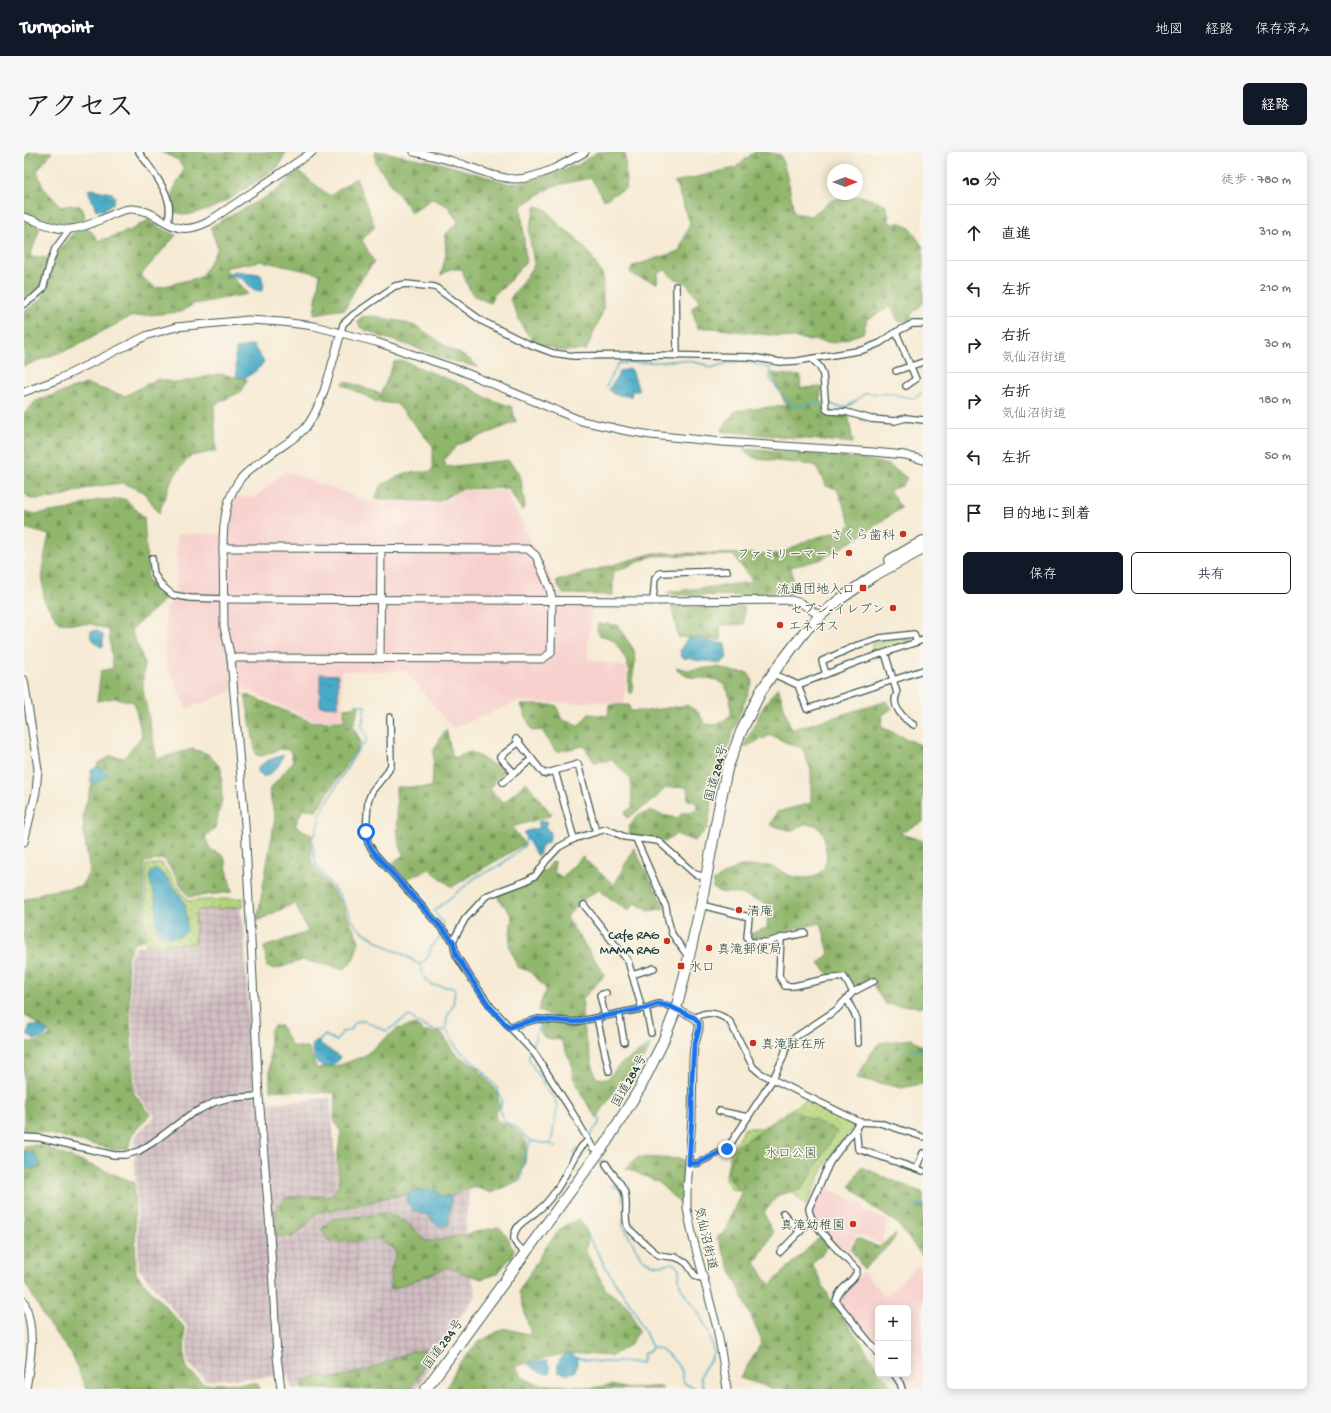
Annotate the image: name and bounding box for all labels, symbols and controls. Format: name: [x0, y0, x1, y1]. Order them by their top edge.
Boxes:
text: Turnpoint: [20, 17, 92, 40]
text: 地図: [1155, 22, 1183, 39]
text: 経路: [1205, 22, 1233, 39]
text: 保存済み: [1255, 22, 1311, 39]
button: 経路: [1243, 83, 1307, 125]
text: アクセス: [24, 93, 134, 126]
north arrow: [827, 164, 863, 200]
text: 10 分: [963, 172, 1001, 192]
text: 徒歩 · 780 m: [1221, 173, 1291, 188]
icon: ahead: [963, 222, 985, 244]
text: 310 m: [1259, 225, 1291, 240]
text: 直進: [1001, 226, 1031, 244]
icon: left: [963, 278, 985, 300]
text: 210 m: [1260, 281, 1291, 296]
text: 左折: [1001, 282, 1031, 300]
text: 右折: [1001, 328, 1031, 346]
icon: right: [963, 334, 985, 356]
text: 30 m: [1265, 337, 1291, 352]
text: 気仙沼街道: [1001, 351, 1066, 366]
text: 右折: [1001, 384, 1031, 402]
icon: right: [963, 390, 985, 412]
text: 180 m: [1259, 393, 1291, 408]
text: 気仙沼街道: [1001, 407, 1066, 422]
icon: left: [963, 446, 985, 468]
text: 50 m: [1264, 449, 1291, 464]
text: 左折: [1001, 450, 1031, 468]
icon: arrive: [963, 502, 985, 524]
text: 目的地に到着: [1001, 506, 1091, 524]
place label: さくら歯科: [830, 529, 895, 544]
marker: さくら歯科: [898, 529, 908, 539]
place label: ファミリーマート: [737, 548, 841, 563]
marker: ファミリーマート: [844, 548, 854, 558]
button: 保存: [963, 552, 1123, 594]
button: 共有: [1131, 552, 1291, 594]
place label: 流通団地入口: [777, 582, 855, 598]
marker: 流通団地入口: [858, 583, 868, 593]
place label: セブン-イレブン: [790, 603, 885, 618]
marker: セブン-イレブン: [888, 603, 898, 613]
marker: エネオス: [775, 620, 785, 630]
place label: エネオス: [788, 620, 839, 635]
street label: 国道284号: [702, 743, 732, 804]
route start: [357, 823, 375, 841]
marker: 清庵: [734, 905, 744, 915]
place label: 清庵: [747, 905, 773, 920]
place label: Cafe RAG MAMA RAG: [600, 929, 660, 959]
marker: Cafe RAG MAMA RAG: [662, 936, 672, 946]
place label: 真滝郵便局: [717, 942, 782, 958]
marker: 真滝郵便局: [704, 943, 714, 953]
marker: 水口: [676, 961, 686, 971]
place label: 水口: [689, 961, 715, 976]
marker: 真滝駐在所: [748, 1038, 758, 1048]
place label: 真滝駐在所: [761, 1038, 826, 1053]
street label: 国道284号: [609, 1051, 651, 1110]
route end: [718, 1140, 736, 1158]
park label: 水口公園: [765, 1146, 817, 1162]
street label: 気仙沼街道: [690, 1205, 720, 1272]
place label: 真滝幼稚園: [780, 1218, 845, 1234]
marker: 真滝幼稚園: [848, 1219, 858, 1229]
map controls: [875, 1305, 911, 1377]
button: +: [875, 1305, 911, 1341]
street label: 国道284号: [420, 1316, 467, 1373]
button: −: [875, 1341, 911, 1377]

